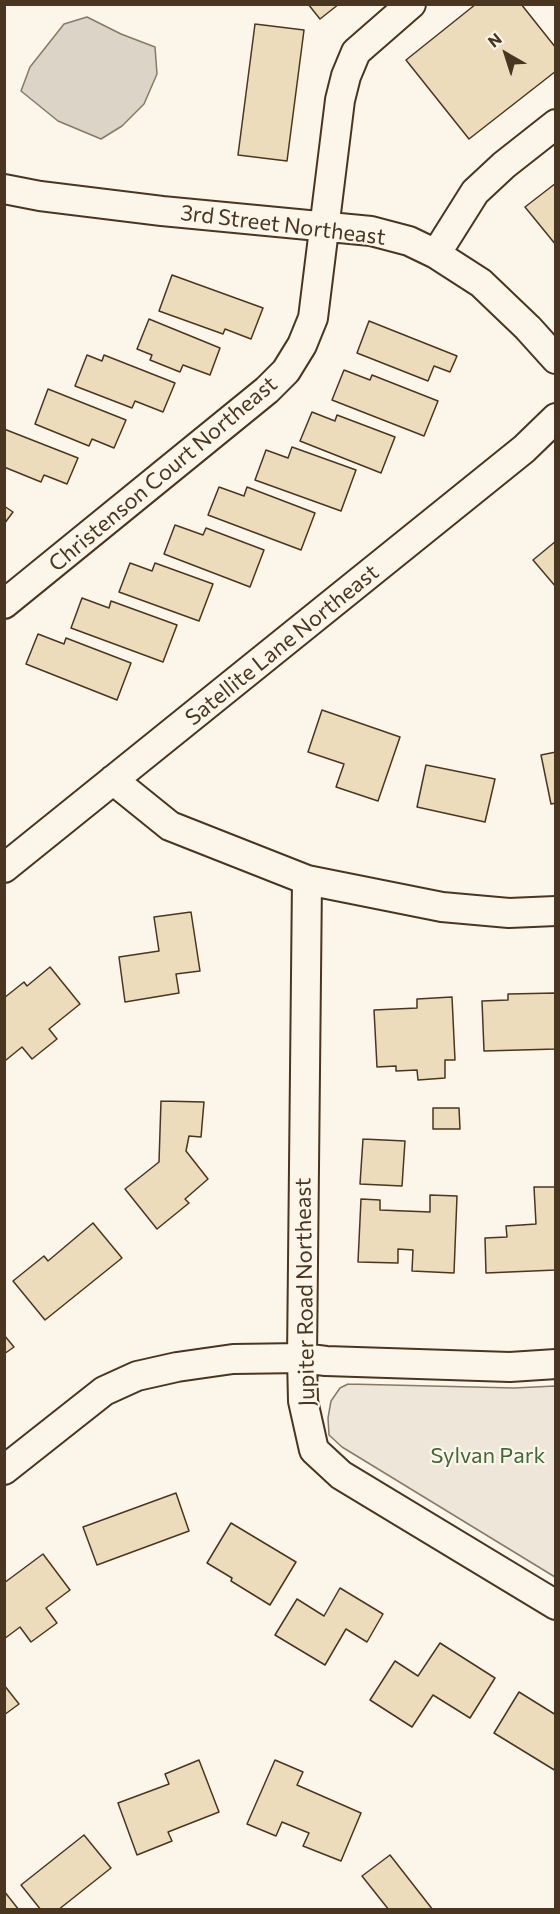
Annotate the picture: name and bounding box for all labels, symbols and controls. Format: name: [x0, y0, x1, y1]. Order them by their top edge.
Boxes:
north arrow: [476, 24, 536, 84]
text: N: [484, 28, 505, 51]
street label: 3rd Street Northeast: [179, 199, 387, 251]
street label: Christenson Court Northeast: [43, 371, 283, 577]
street label: Satellite Lane Northeast: [180, 559, 384, 731]
street label: Jupiter Road Northeast: [290, 1177, 320, 1407]
park label: Sylvan Park: [431, 1443, 545, 1469]

